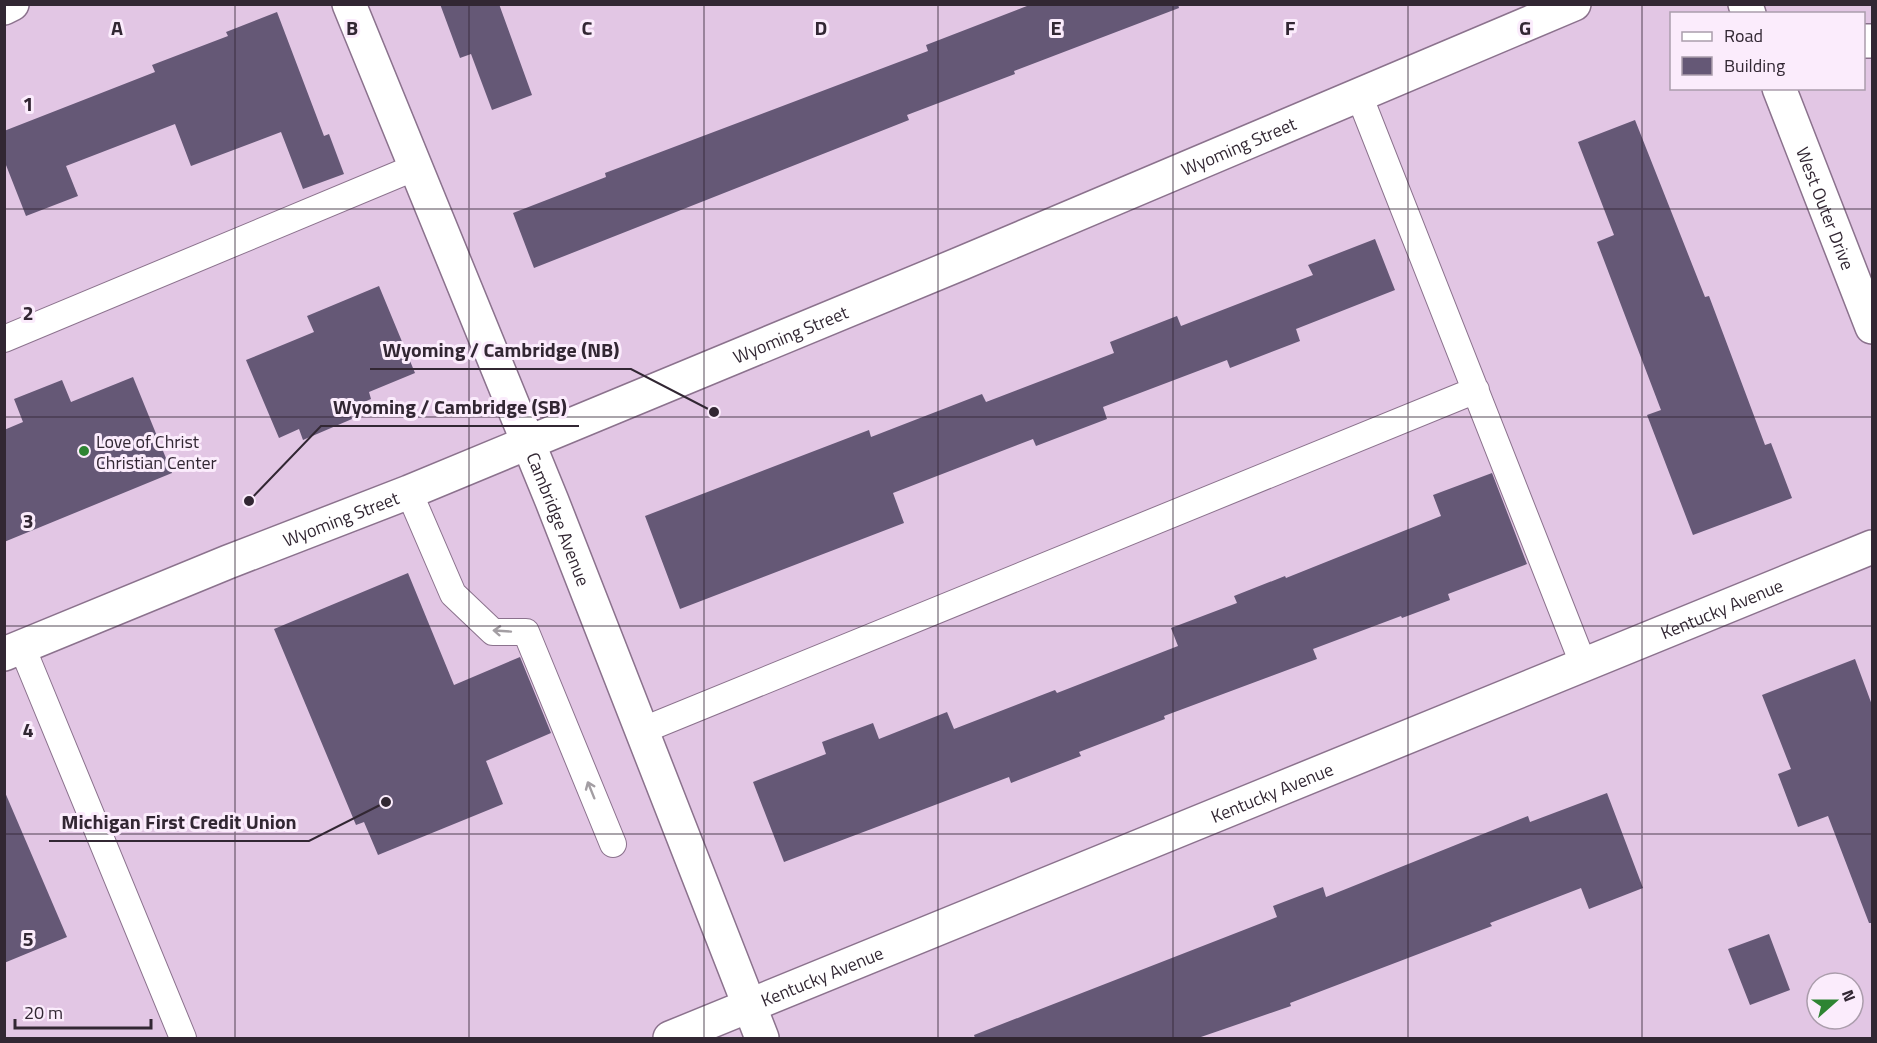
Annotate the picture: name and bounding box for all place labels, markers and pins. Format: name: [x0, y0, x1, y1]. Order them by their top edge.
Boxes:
callout: Wyoming / Cambridge (NB): [370, 331, 631, 369]
callout: Wyoming / Cambridge (SB): [321, 388, 579, 426]
place label: Love of Christ Christian Center: [96, 428, 217, 476]
marker: Love of Christ Christian Center: [77, 444, 91, 458]
callout: Michigan First Credit Union: [49, 803, 309, 841]

